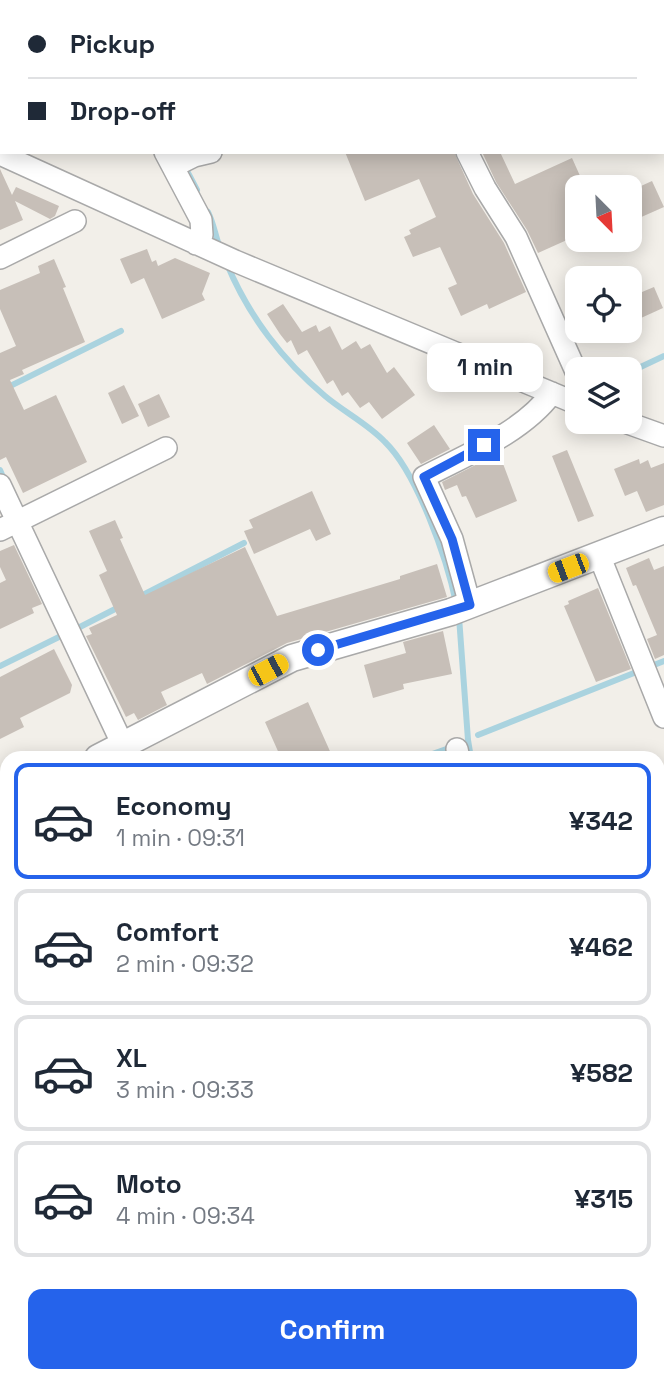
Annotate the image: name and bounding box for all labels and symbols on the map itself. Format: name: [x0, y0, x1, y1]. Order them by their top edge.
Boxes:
north arrow: [565, 175, 642, 252]
callout: 1 min: [426, 344, 542, 392]
route end: [468, 429, 500, 461]
car: [545, 551, 592, 585]
route start: [302, 634, 334, 666]
car: [245, 651, 292, 689]

